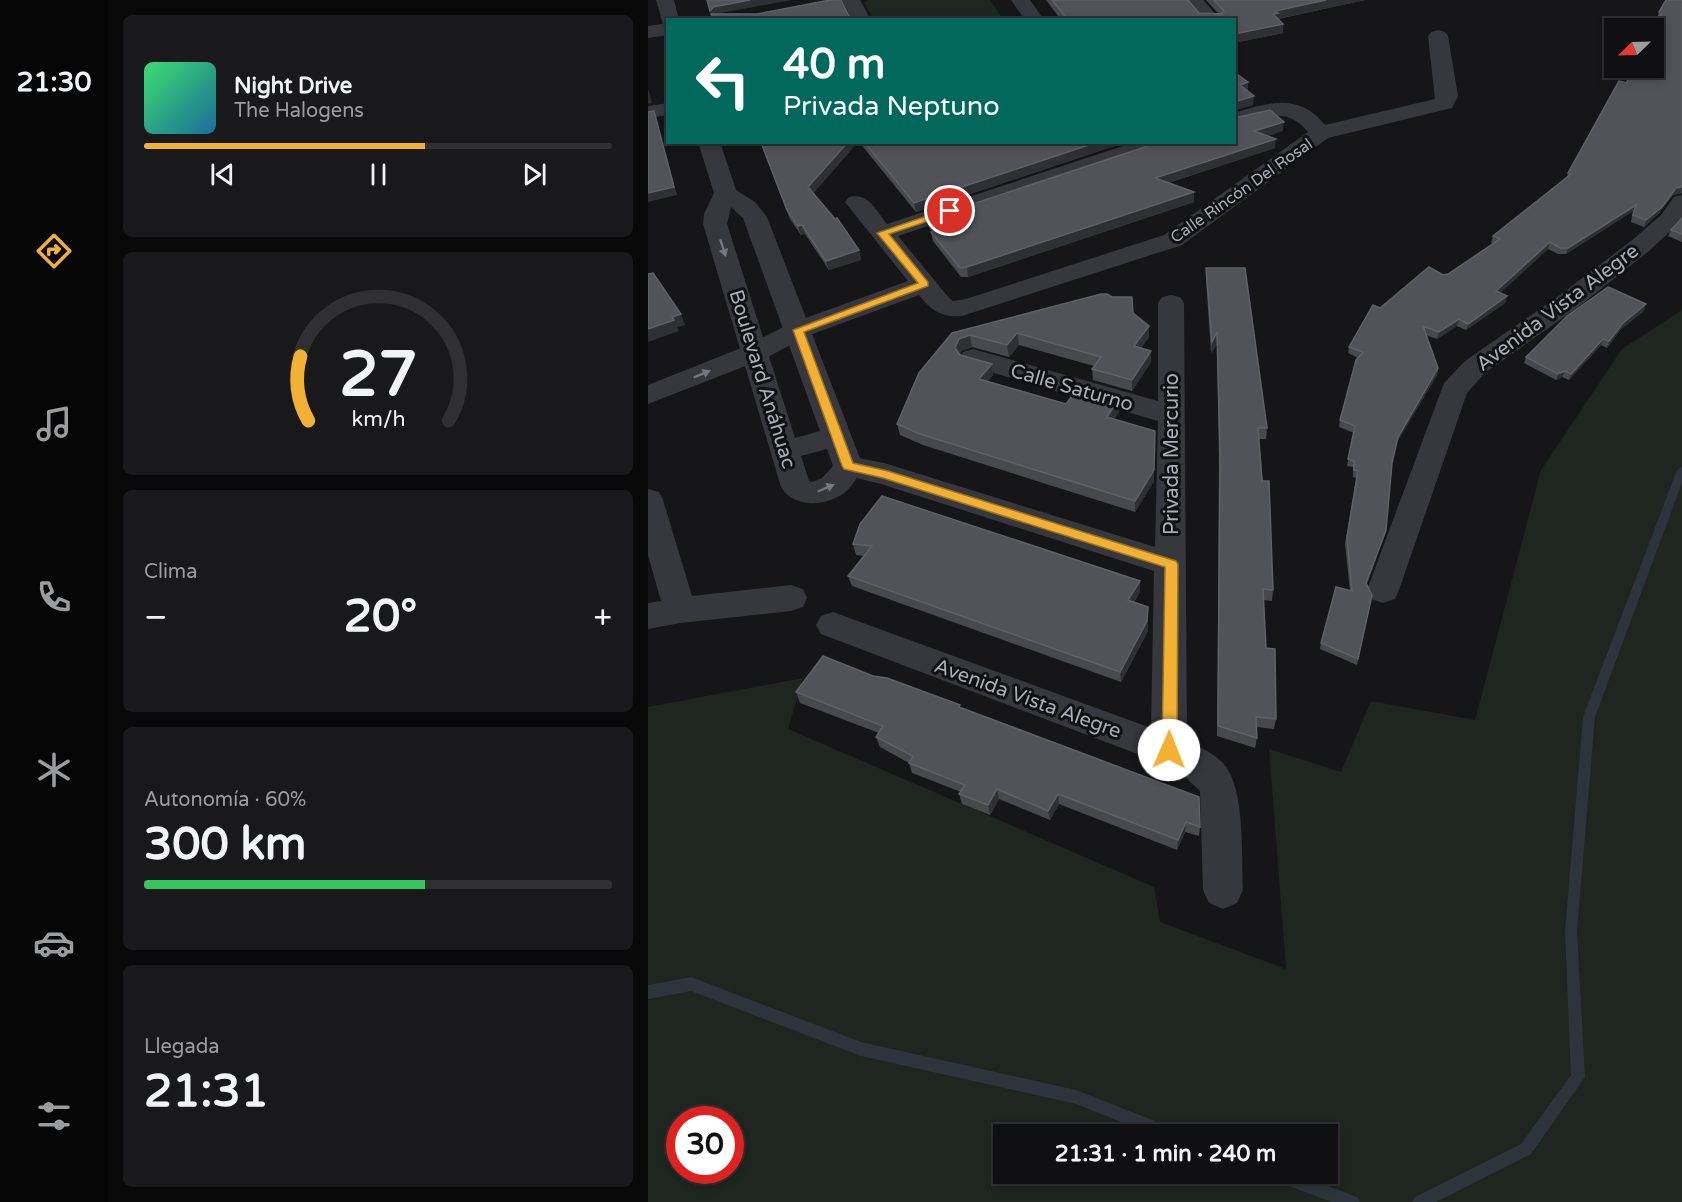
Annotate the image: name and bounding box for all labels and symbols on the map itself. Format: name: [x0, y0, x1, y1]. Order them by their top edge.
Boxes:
north arrow: [1604, 18, 1664, 78]
street label: Calle Rincón Del Rosal: [1167, 134, 1317, 248]
pin: [924, 185, 975, 236]
one-way arrow: [719, 239, 728, 257]
street label: Avenida Vista Alegre: [1472, 239, 1643, 377]
street label: Boulevard Anáhuac: [723, 287, 801, 472]
street label: Calle Saturno: [1007, 359, 1136, 417]
one-way arrow: [694, 369, 712, 379]
street label: Privada Mercurio: [1160, 373, 1184, 535]
one-way arrow: [818, 483, 836, 493]
street label: Avenida Vista Alegre: [931, 654, 1124, 744]
position arrow: [1137, 718, 1201, 782]
speed limit sign: 30: [666, 1106, 744, 1184]

